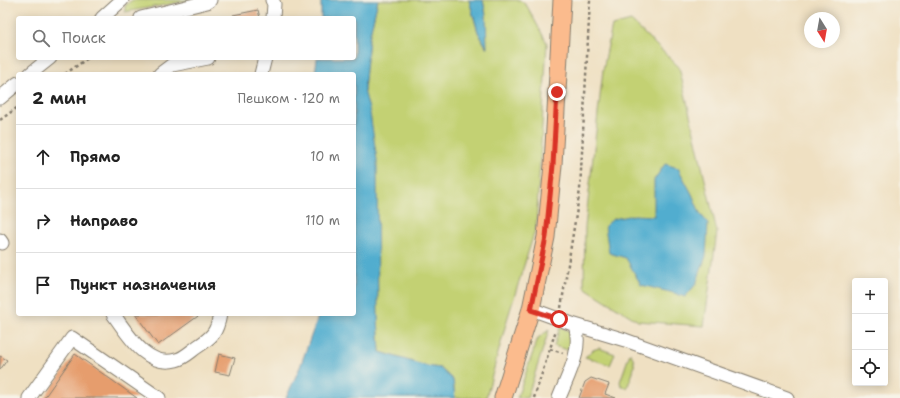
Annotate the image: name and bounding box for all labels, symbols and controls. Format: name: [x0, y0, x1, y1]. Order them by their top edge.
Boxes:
north arrow: [804, 12, 840, 48]
search box: [16, 16, 356, 60]
icon: search: [30, 27, 52, 49]
text: Поиск: [62, 28, 106, 48]
route end: [548, 83, 566, 101]
text: 2 мин: [32, 87, 87, 109]
text: Пешком · 120 m: [237, 90, 340, 107]
icon: ahead: [32, 146, 54, 168]
text: Прямо: [70, 147, 120, 167]
text: 10 m: [310, 148, 340, 165]
icon: right: [32, 210, 54, 232]
text: Направо: [70, 211, 138, 231]
text: 110 m: [305, 212, 340, 229]
icon: arrive: [32, 274, 54, 296]
text: Пункт назначения: [70, 275, 216, 295]
map controls: [852, 278, 888, 386]
button: +: [852, 278, 888, 314]
route start: [550, 310, 568, 328]
button: −: [852, 314, 888, 350]
button: locate: [852, 350, 888, 386]

